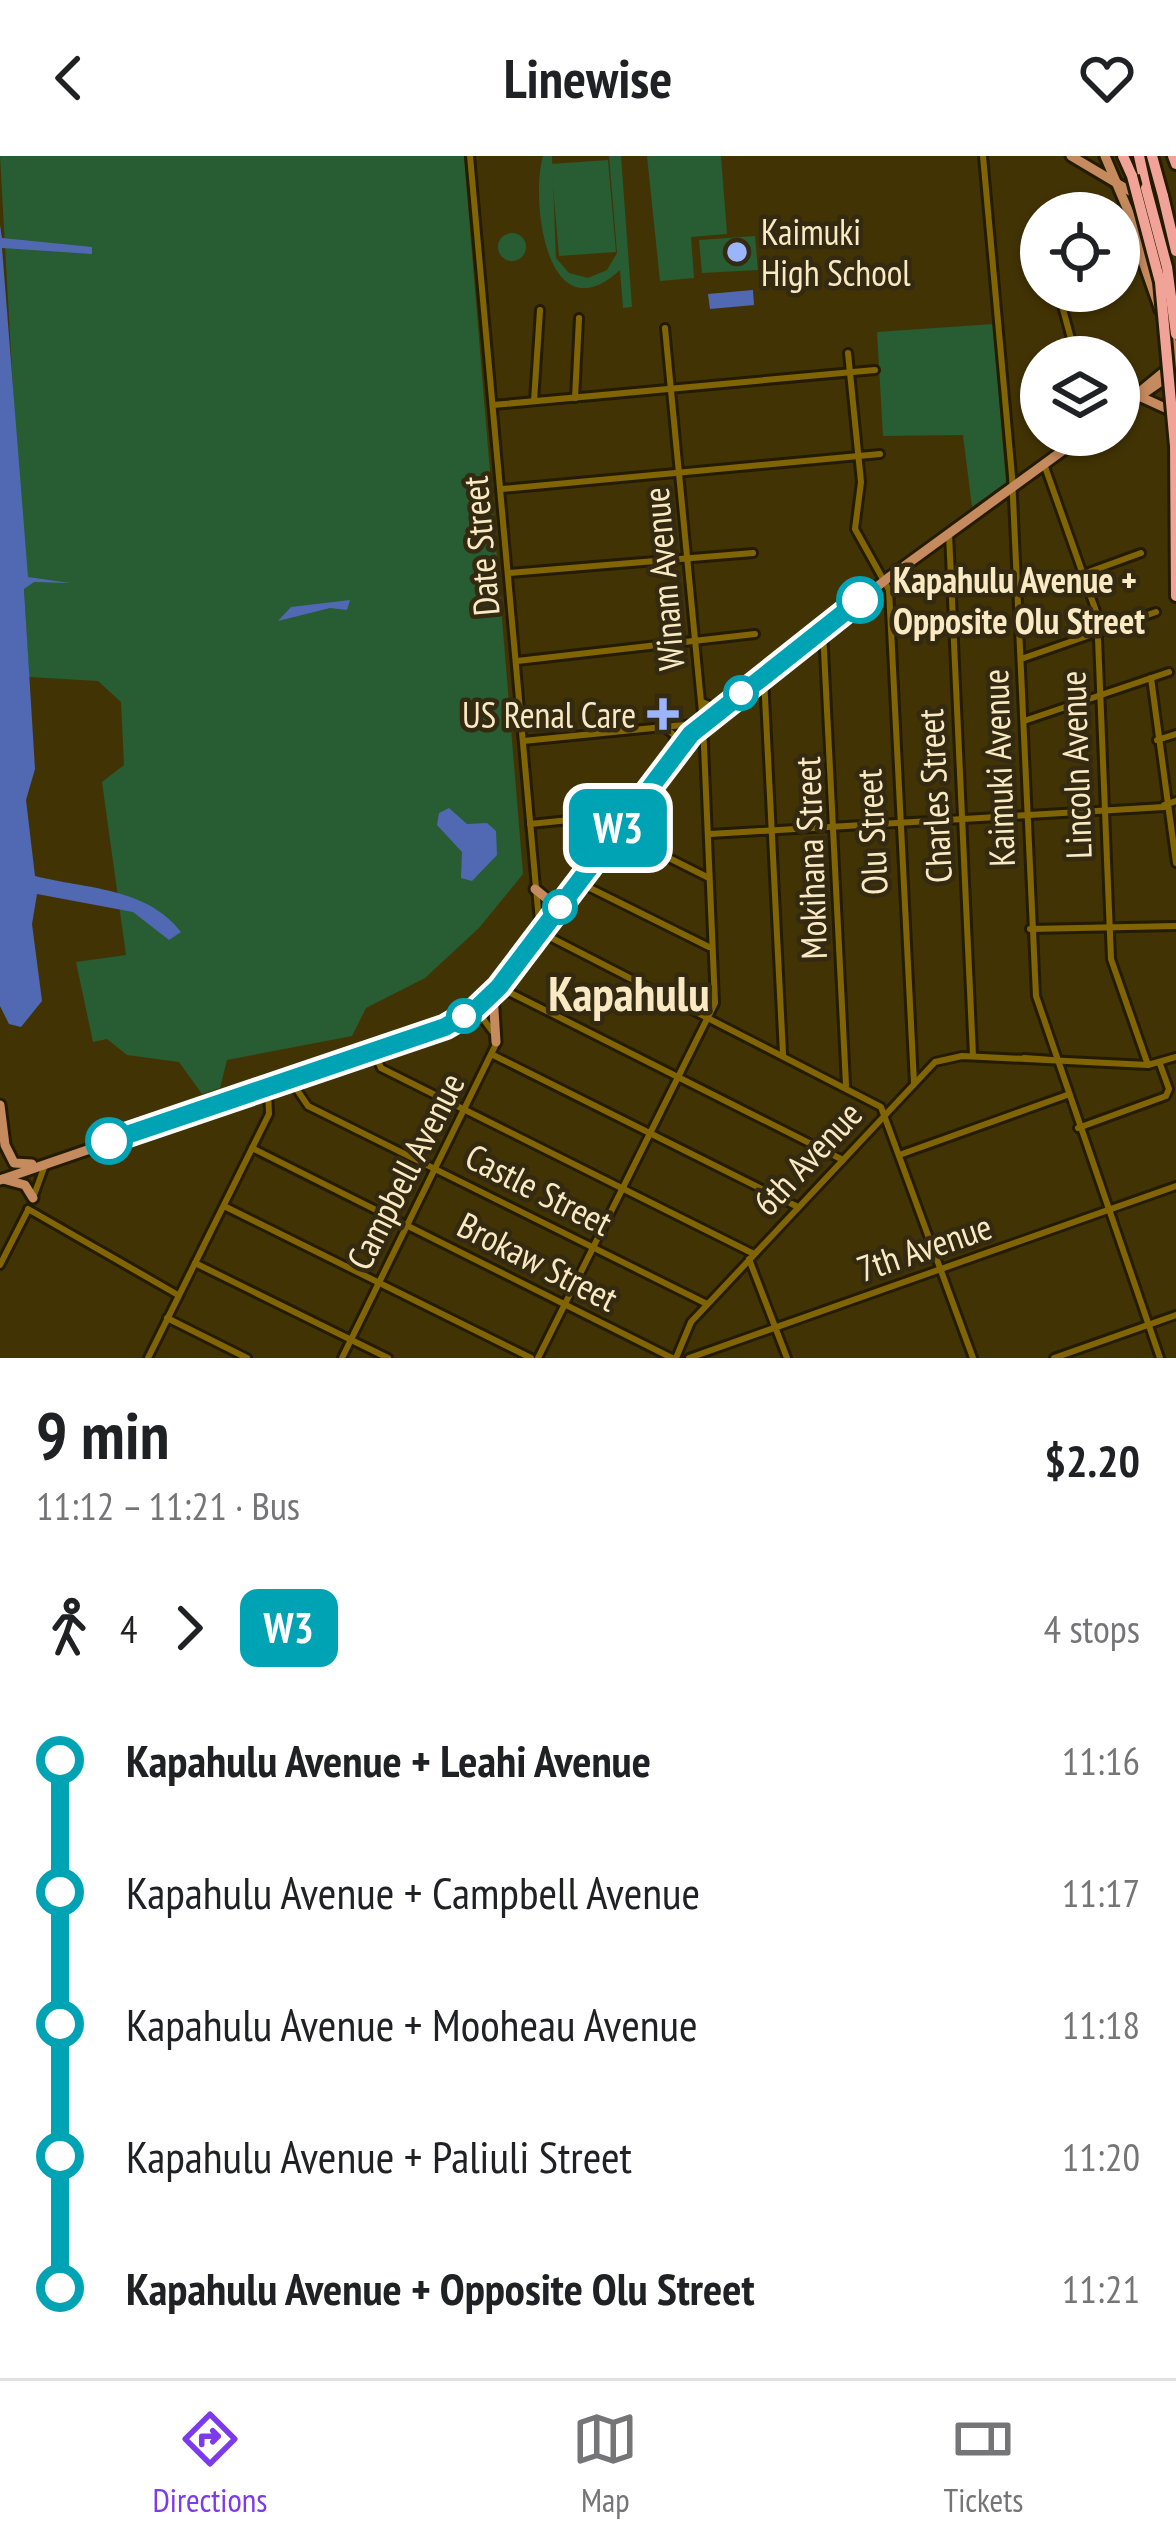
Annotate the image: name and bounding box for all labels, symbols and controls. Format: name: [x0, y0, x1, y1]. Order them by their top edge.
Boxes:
text: Linewise: [504, 43, 672, 113]
icon: back: [36, 45, 102, 111]
icon: heart: [1074, 45, 1140, 111]
map controls: [1020, 192, 1140, 456]
button: locate: [1020, 192, 1140, 312]
place label: Kaimuki High School: [761, 208, 911, 296]
marker: Kaimuki High School: [724, 239, 750, 265]
button: layers: [1020, 336, 1140, 456]
street label: Date Street: [450, 474, 510, 618]
street label: Winam Avenue: [632, 486, 694, 672]
place label: Kapahulu Avenue + Opposite Olu Street: [893, 556, 1145, 644]
marker: Kapahulu Avenue + Opposite Olu Street: [838, 578, 882, 622]
street label: Kaimuki Avenue: [971, 668, 1025, 868]
street label: Lincoln Avenue: [1048, 670, 1102, 860]
unlabelled marker: [725, 677, 757, 709]
place label: US Renal Care: [462, 691, 636, 738]
marker: US Renal Care: [647, 698, 679, 730]
street label: Charles Street: [906, 708, 962, 884]
street label: Mokihana Street: [783, 756, 837, 960]
street label: Olu Street: [844, 768, 898, 896]
line badge: W3: [564, 789, 672, 867]
text: W3: [593, 800, 643, 855]
unlabelled marker: [544, 891, 576, 923]
district label: Kapahulu: [548, 962, 710, 1024]
unlabelled marker: [448, 1000, 480, 1032]
street label: Campbell Avenue: [335, 1065, 475, 1277]
street label: 6th Avenue: [742, 1091, 872, 1225]
unlabelled marker: [87, 1119, 131, 1163]
street label: Castle Street: [458, 1132, 620, 1246]
street label: Brokaw Street: [450, 1201, 626, 1321]
street label: 7th Avenue: [850, 1202, 998, 1292]
text: 9 min: [36, 1392, 169, 1477]
text: $2.20: [1044, 1431, 1140, 1489]
text: 11:12 – 11:21 · Bus: [36, 1480, 300, 1531]
icon: walk: [36, 1595, 102, 1661]
icon: forward: [156, 1595, 222, 1661]
text: W3: [264, 1600, 314, 1655]
text: 4: [120, 1603, 138, 1654]
text: 4 stops: [1044, 1603, 1140, 1654]
text: Kapahulu Avenue + Leahi Avenue: [126, 1731, 651, 1789]
text: 11:16: [1062, 1735, 1140, 1786]
text: Kapahulu Avenue + Campbell Avenue: [126, 1863, 700, 1921]
text: 11:17: [1062, 1867, 1140, 1918]
text: Kapahulu Avenue + Mooheau Avenue: [126, 1995, 698, 2053]
text: 11:18: [1062, 1999, 1140, 2050]
text: Kapahulu Avenue + Paliuli Street: [126, 2127, 632, 2185]
text: 11:20: [1062, 2131, 1140, 2182]
text: Kapahulu Avenue + Opposite Olu Street: [126, 2259, 755, 2317]
text: 11:21: [1062, 2263, 1140, 2314]
tab: Directions: [153, 2406, 267, 2521]
tab: Map: [572, 2406, 638, 2521]
tab: Tickets: [943, 2406, 1023, 2521]

